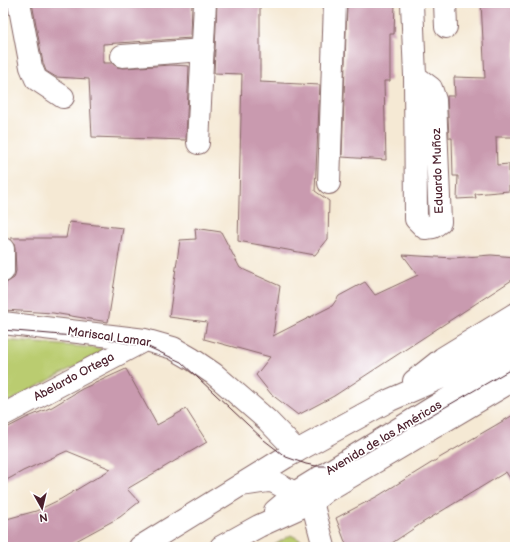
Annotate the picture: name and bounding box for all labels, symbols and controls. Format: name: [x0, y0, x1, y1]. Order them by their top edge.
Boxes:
street label: Eduardo Muñoz: [429, 128, 447, 214]
street label: Mariscal Lamar: [67, 324, 152, 350]
street label: Abelardo Ortega: [31, 349, 117, 405]
street label: Avenida de las Américas: [323, 397, 445, 479]
north arrow: [22, 488, 62, 528]
text: N: [38, 510, 48, 524]

